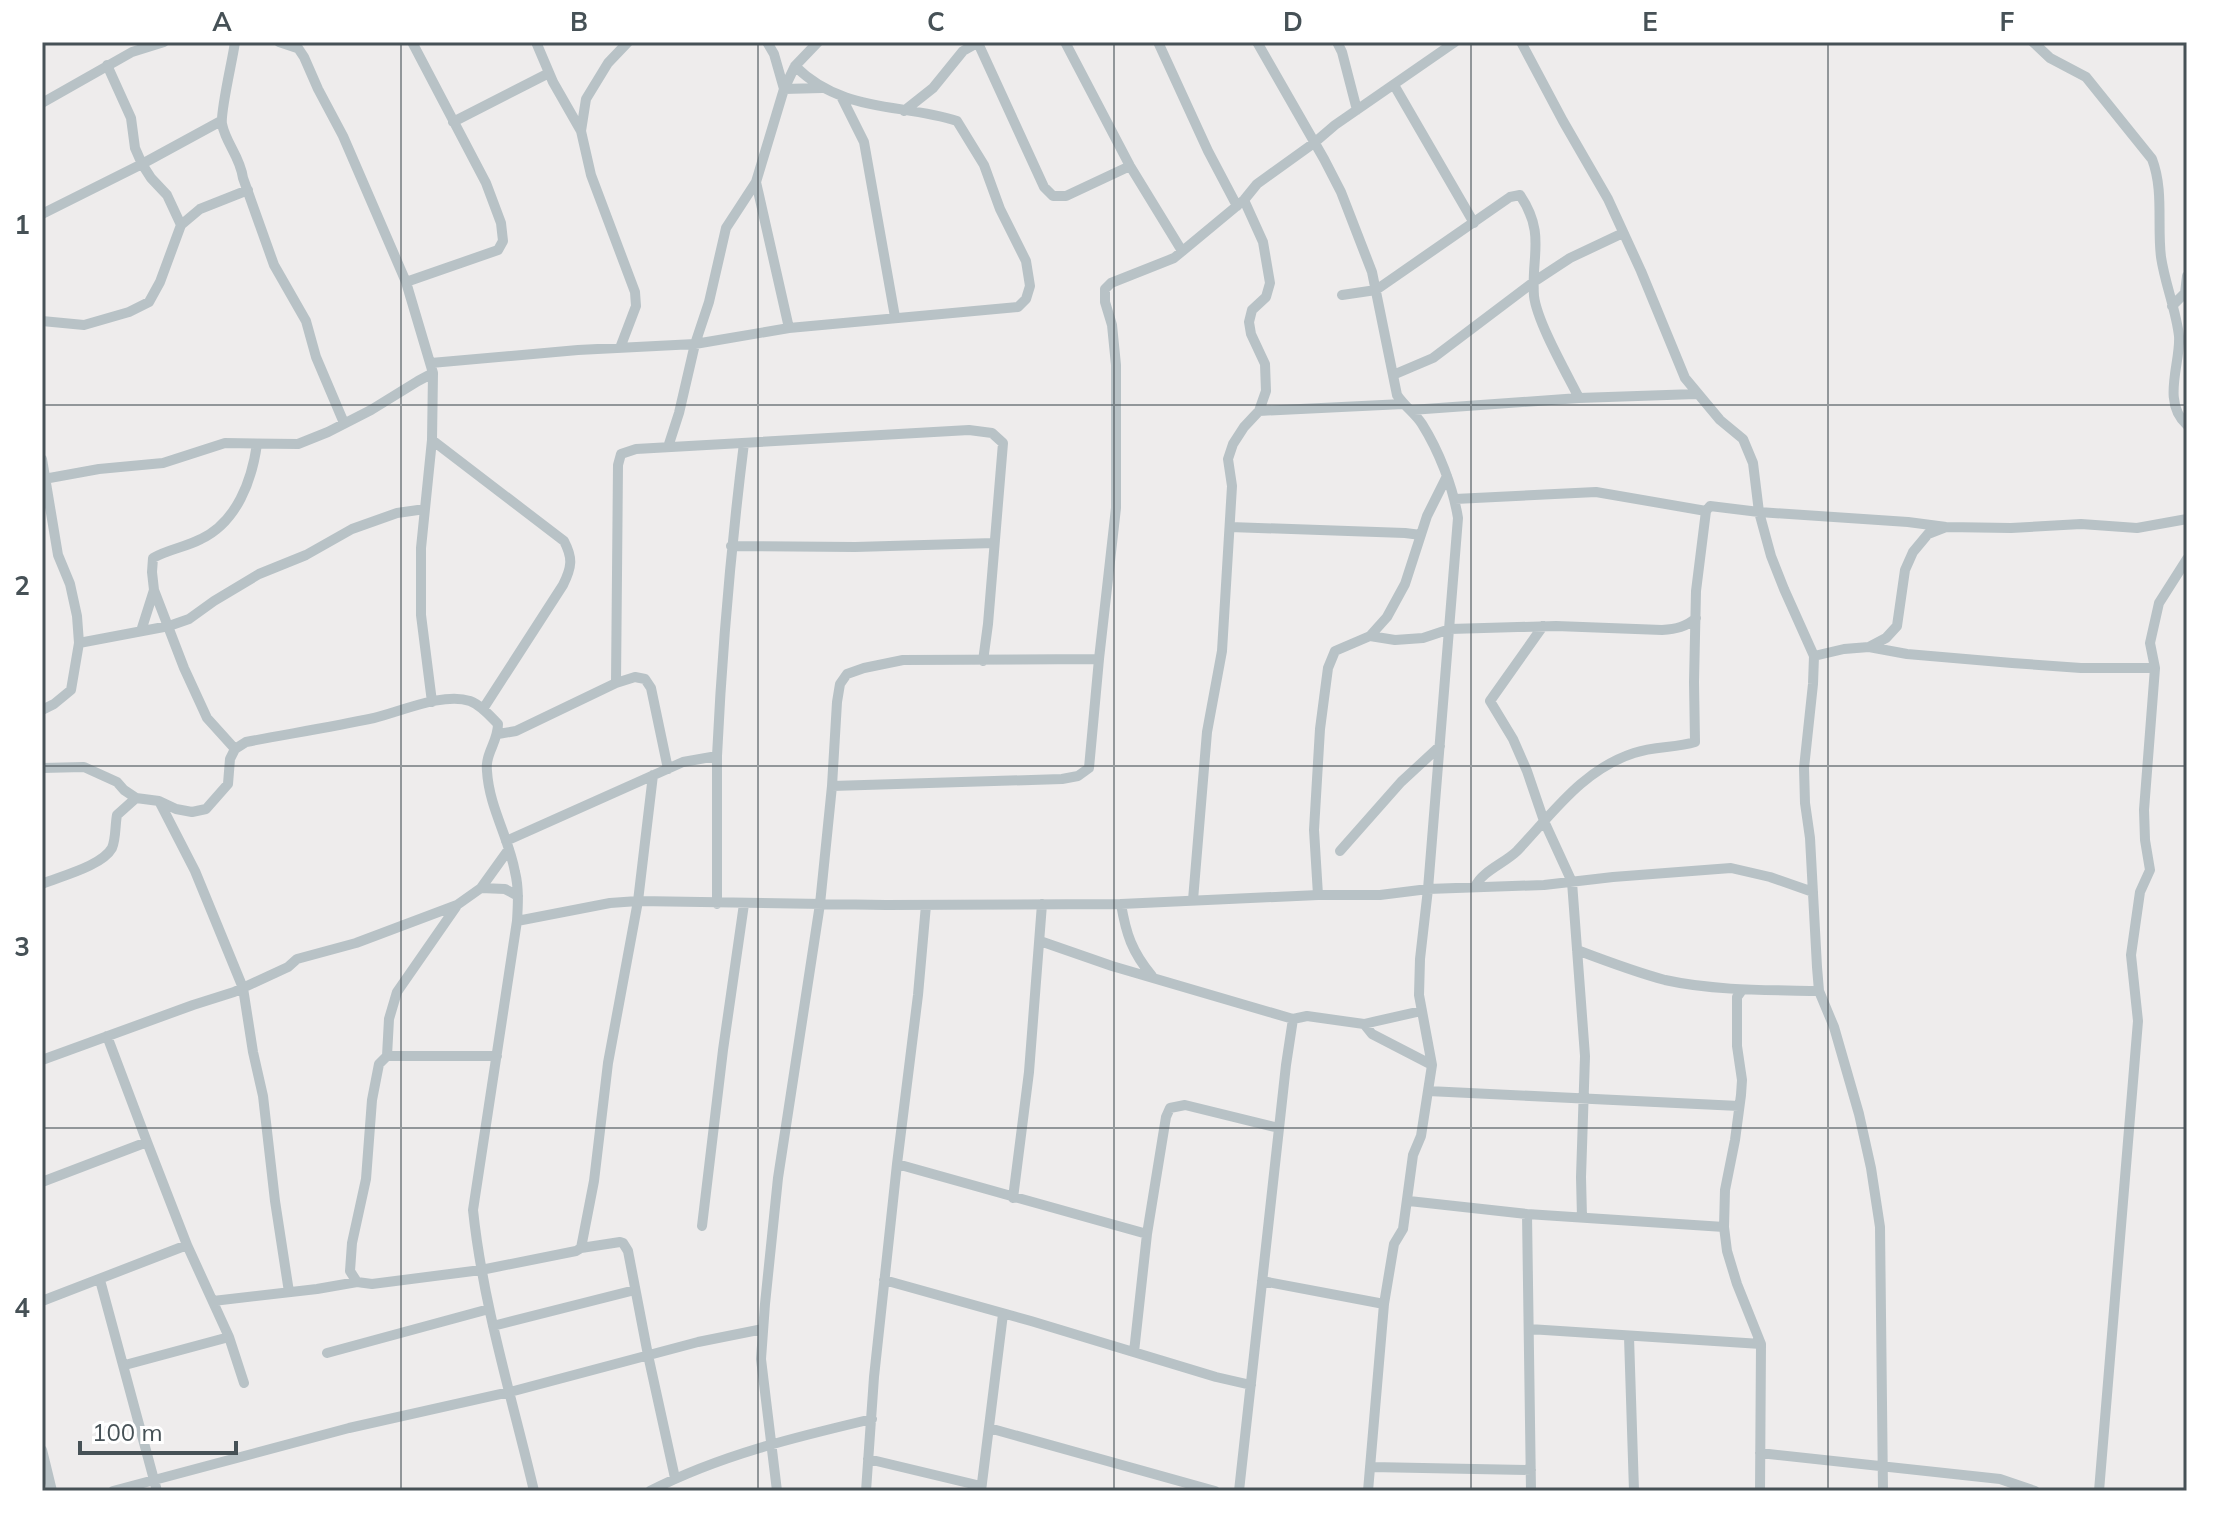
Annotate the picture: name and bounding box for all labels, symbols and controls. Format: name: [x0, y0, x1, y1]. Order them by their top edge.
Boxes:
text: A: [212, 5, 232, 38]
text: B: [570, 5, 588, 38]
text: C: [927, 5, 945, 38]
text: D: [1283, 5, 1303, 38]
text: E: [1642, 5, 1658, 38]
text: F: [2000, 5, 2015, 38]
text: 1: [14, 208, 30, 241]
text: 2: [14, 569, 30, 602]
text: 3: [14, 930, 30, 963]
text: 4: [14, 1291, 30, 1324]
scale bar: [80, 1405, 236, 1455]
text: 100 m: [92, 1417, 163, 1447]

